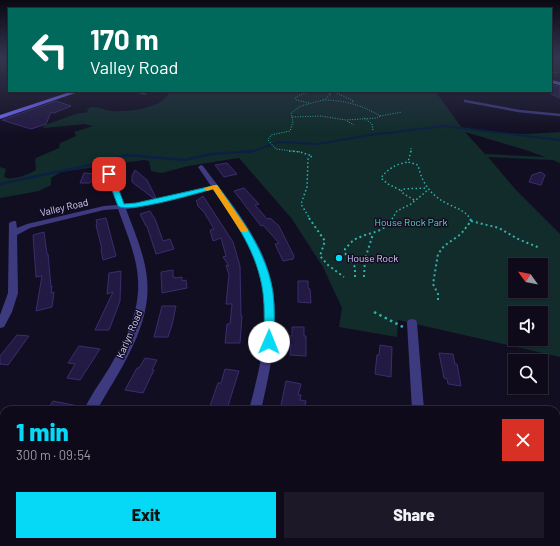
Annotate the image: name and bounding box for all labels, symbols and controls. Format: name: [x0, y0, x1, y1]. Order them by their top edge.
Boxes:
text: 170 m: [90, 22, 159, 56]
icon: left: [24, 24, 76, 76]
text: Valley Road: [90, 56, 178, 78]
pin: [92, 157, 126, 191]
icon: arrive: [98, 163, 120, 185]
street label: Valley Road: [39, 196, 89, 218]
park label: House Rock Park: [375, 216, 447, 228]
place label: House Rock: [347, 252, 398, 264]
marker: House Rock: [334, 253, 344, 263]
north arrow: [508, 258, 548, 298]
map controls: [508, 258, 548, 394]
button: sound: [508, 306, 548, 346]
street label: Karlyn Road: [113, 308, 145, 360]
position arrow: [248, 321, 290, 363]
button: search: [508, 354, 548, 394]
text: 1 min: [16, 417, 69, 446]
button: close: [502, 419, 544, 461]
text: 300 m · 09:54: [16, 447, 91, 463]
button: Exit: [16, 492, 276, 538]
button: Share: [284, 492, 544, 538]

